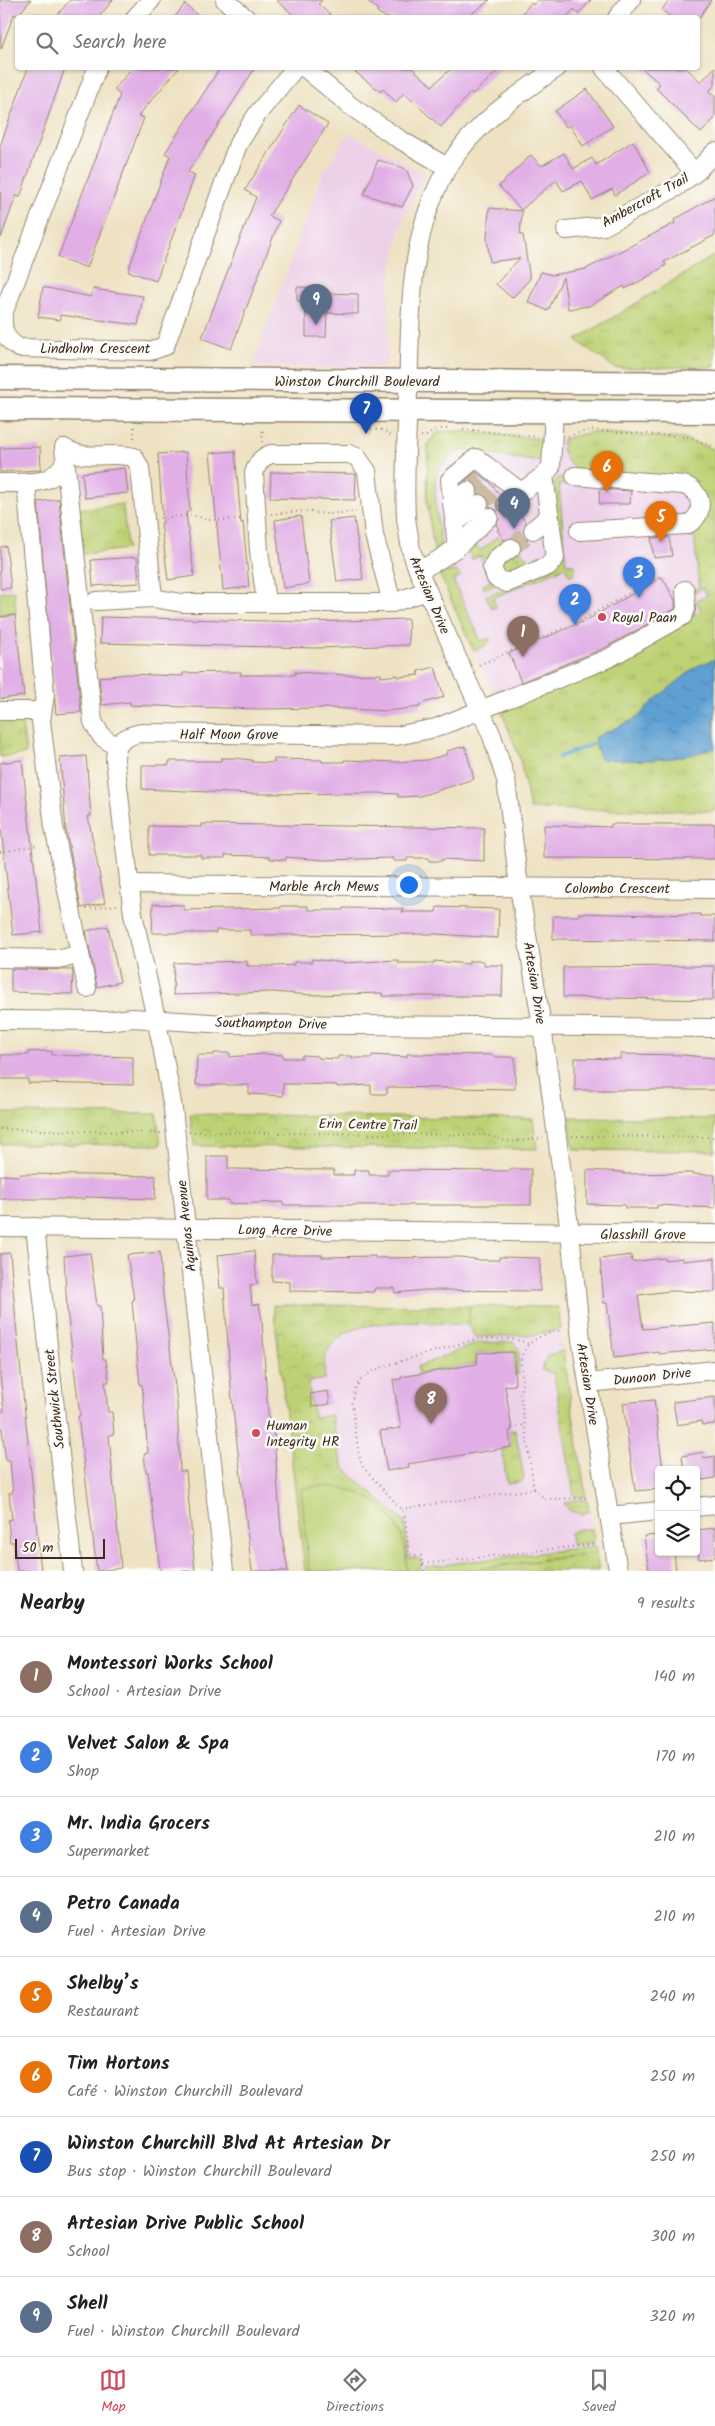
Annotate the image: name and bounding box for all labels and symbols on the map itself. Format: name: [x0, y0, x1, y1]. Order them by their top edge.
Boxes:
street label: Ambercroft Trail: [598, 167, 694, 234]
pin: 9: [300, 284, 332, 325]
street label: Lindholm Crescent: [40, 338, 151, 360]
street label: Winston Churchill Boulevard: [274, 371, 441, 393]
pin: 7: [350, 393, 382, 434]
pin: 6: [591, 451, 623, 492]
pin: 4: [498, 488, 530, 529]
pin: 5: [645, 501, 677, 542]
street label: Artesian Drive: [403, 553, 456, 639]
pin: 3: [623, 557, 655, 598]
pin: 2: [559, 584, 591, 625]
place label: Royal Paan: [612, 607, 677, 629]
marker: Royal Paan: [596, 611, 608, 623]
pin: 1: [507, 616, 539, 657]
street label: Half Moon Grove: [180, 724, 279, 746]
your location: [396, 872, 422, 898]
street label: Marble Arch Mews: [269, 876, 379, 898]
street label: Colombo Crescent: [564, 878, 670, 900]
street label: Artesian Drive: [517, 940, 551, 1027]
street label: Southampton Drive: [215, 1012, 328, 1036]
street label: Erin Centre Trail: [318, 1113, 418, 1137]
street label: Aquinas Avenue: [171, 1178, 203, 1273]
street label: Long Acre Drive: [238, 1219, 333, 1243]
street label: Glasshill Grove: [600, 1224, 686, 1246]
street label: Artesian Drive: [570, 1341, 604, 1428]
street label: Southwick Street: [39, 1347, 71, 1450]
street label: Dunoon Drive: [612, 1362, 693, 1392]
pin: 8: [415, 1383, 447, 1424]
place label: Human Integrity HR: [266, 1415, 339, 1453]
marker: Human Integrity HR: [250, 1427, 262, 1439]
scale bar: [15, 1536, 105, 1559]

